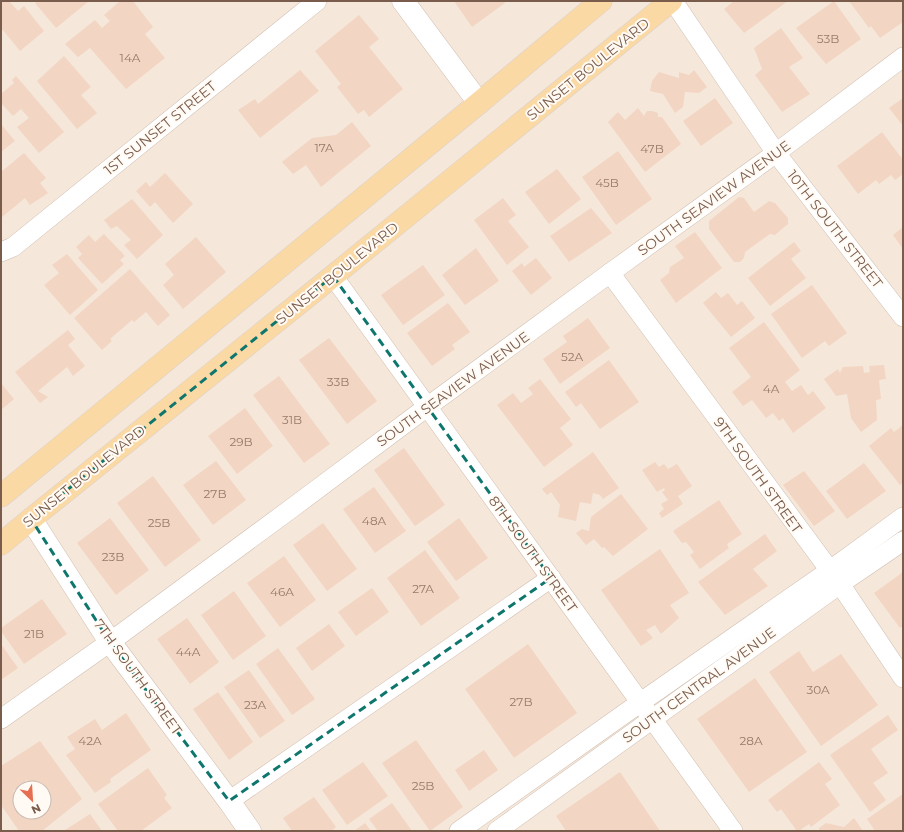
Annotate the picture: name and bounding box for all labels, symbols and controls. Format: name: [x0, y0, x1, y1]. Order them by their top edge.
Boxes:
street label: SUNSET BOULEVARD: [523, 14, 653, 124]
house number: 53B: [817, 31, 839, 46]
house number: 14A: [120, 50, 141, 65]
street label: 1ST SUNSET STREET: [100, 77, 220, 179]
street label: SOUTH SEAVIEW AVENUE: [634, 137, 794, 259]
house number: 17A: [314, 140, 334, 155]
house number: 47B: [640, 141, 664, 156]
street label: 10TH SOUTH STREET: [783, 166, 887, 292]
house number: 45B: [595, 175, 619, 190]
street label: SUNSET BOULEVARD: [272, 218, 402, 328]
street label: SOUTH SEAVIEW AVENUE: [373, 328, 533, 450]
house number: 52A: [561, 349, 583, 364]
house number: 33B: [327, 374, 349, 389]
house number: 4A: [763, 381, 780, 396]
house number: 31B: [282, 412, 302, 427]
street label: 9TH SOUTH STREET: [710, 413, 806, 537]
street label: SUNSET BOULEVARD: [19, 421, 149, 531]
house number: 29B: [229, 434, 253, 449]
house number: 27B: [204, 486, 226, 501]
street label: 8TH SOUTH STREET: [485, 492, 581, 616]
house number: 48A: [362, 513, 387, 528]
house number: 25B: [148, 515, 170, 530]
house number: 23B: [102, 549, 124, 564]
house number: 27A: [412, 581, 434, 596]
house number: 46A: [270, 584, 294, 599]
street label: 7TH SOUTH STREET: [90, 615, 186, 739]
street label: SOUTH CENTRAL AVENUE: [619, 623, 779, 747]
house number: 21B: [24, 626, 44, 641]
house number: 44A: [176, 644, 201, 659]
house number: 30A: [806, 682, 830, 697]
house number: 27B: [510, 694, 532, 709]
house number: 23A: [244, 697, 267, 712]
house number: 42A: [78, 733, 102, 748]
house number: 28A: [739, 733, 763, 748]
house number: 25B: [412, 778, 434, 793]
north arrow: [12, 780, 52, 820]
text: N: [29, 801, 43, 817]

